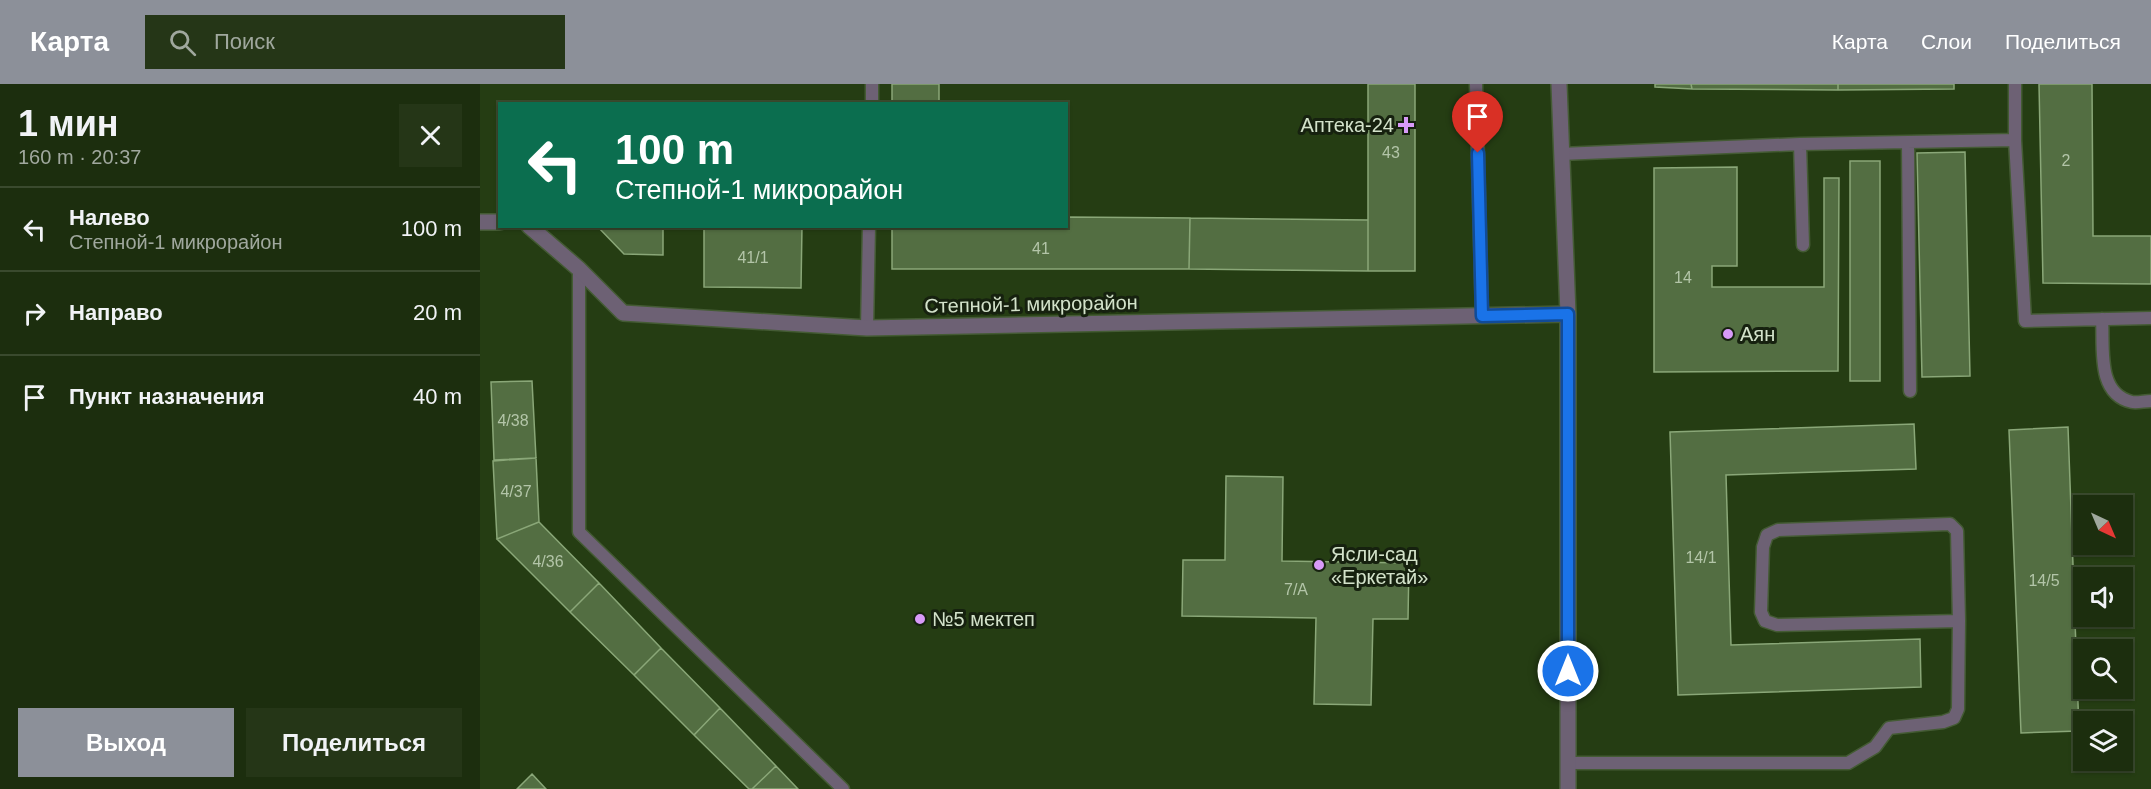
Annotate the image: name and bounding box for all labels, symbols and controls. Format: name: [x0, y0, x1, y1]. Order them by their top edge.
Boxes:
search box: [145, 15, 565, 69]
text: Карта: [30, 26, 109, 57]
icon: search: [166, 26, 199, 59]
text: Поиск: [214, 29, 275, 54]
text: Карта: [1832, 30, 1888, 53]
text: Слои: [1921, 30, 1972, 53]
text: Поделиться: [2005, 30, 2121, 53]
pin: [1452, 91, 1503, 153]
icon: arrive: [1461, 100, 1494, 133]
text: 1 мин: [18, 103, 119, 144]
button: close: [399, 104, 462, 167]
place label: Аптека-24: [1301, 114, 1394, 136]
marker: Аптека-24: [1399, 118, 1413, 132]
icon: left: [516, 126, 594, 204]
text: 100 m: [615, 126, 734, 173]
house number: 43: [1382, 144, 1400, 161]
text: 160 m · 20:37: [18, 146, 141, 168]
house number: 2: [2062, 152, 2071, 169]
text: Степной-1 микрорайон: [615, 175, 903, 205]
text: Налево: [69, 205, 150, 230]
icon: left: [18, 213, 51, 246]
text: 100 m: [401, 216, 462, 241]
text: Степной-1 микрорайон: [69, 231, 283, 253]
house number: 41: [1032, 240, 1050, 257]
house number: 41/1: [737, 249, 769, 266]
house number: 14: [1674, 269, 1692, 286]
street label: Степной-1 микрорайон: [924, 291, 1138, 317]
icon: right: [18, 297, 51, 330]
text: Направо: [69, 300, 163, 325]
text: 20 m: [413, 300, 462, 325]
place label: Аян: [1740, 323, 1775, 345]
marker: Аян: [1721, 327, 1735, 341]
icon: arrive: [18, 381, 51, 414]
text: Пункт назначения: [69, 384, 265, 409]
text: 40 m: [413, 384, 462, 409]
house number: 4/38: [497, 412, 529, 429]
house number: 4/37: [500, 483, 532, 500]
north arrow: [2073, 495, 2133, 555]
map controls: [2073, 495, 2133, 771]
place label: Ясли-сад «Еркетай»: [1331, 543, 1428, 588]
house number: 14/1: [1685, 549, 1717, 566]
house number: 4/36: [532, 553, 564, 570]
marker: Ясли-сад «Еркетай»: [1312, 558, 1326, 572]
button: sound: [2073, 567, 2133, 627]
house number: 14/5: [2028, 572, 2060, 589]
house number: 7/A: [1284, 581, 1308, 598]
place label: №5 мектеп: [932, 608, 1035, 630]
marker: №5 мектеп: [913, 612, 927, 626]
position arrow: [1536, 639, 1600, 703]
button: search: [2073, 639, 2133, 699]
button: Выход: [18, 708, 234, 777]
button: Поделиться: [246, 708, 462, 777]
button: layers: [2073, 711, 2133, 771]

